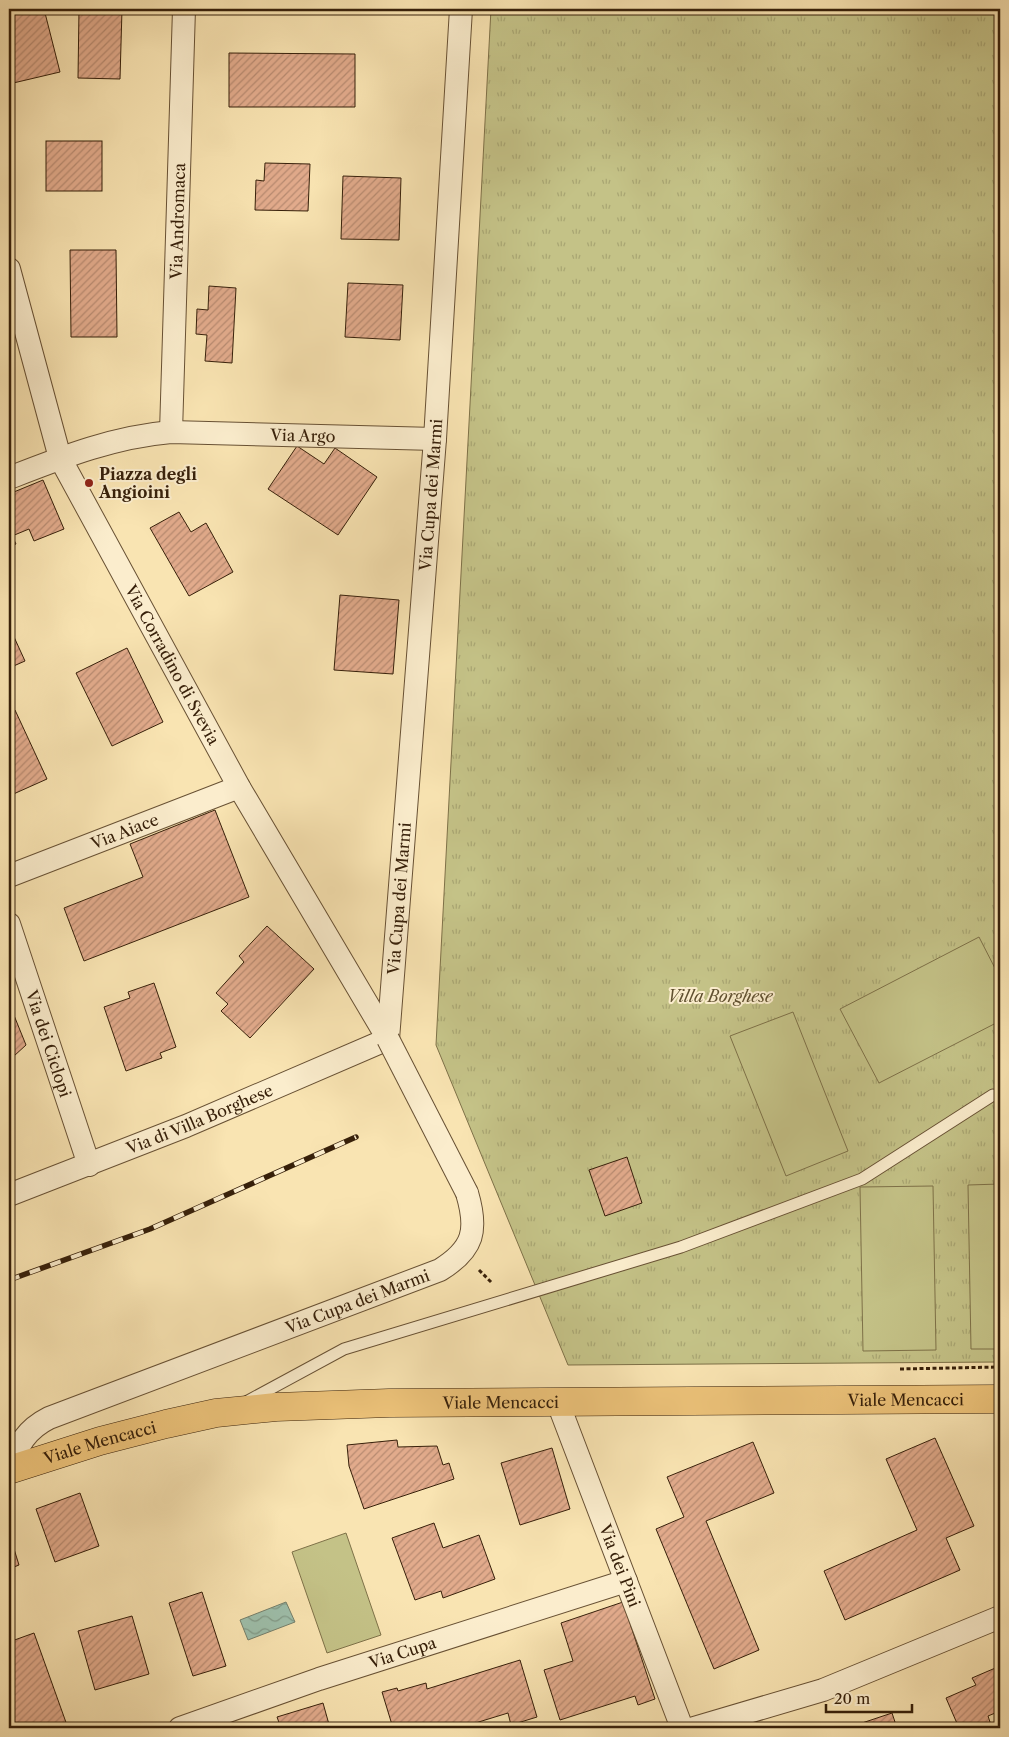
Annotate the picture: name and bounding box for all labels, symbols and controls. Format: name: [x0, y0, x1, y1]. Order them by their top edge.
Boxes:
street label: Via Andromaca: [166, 162, 189, 281]
street label: Via Cupa dei Marmi: [415, 418, 446, 572]
street label: Via Argo: [269, 425, 336, 446]
place label: Piazza degli Angioini: [98, 464, 197, 502]
marker: Piazza degli Angioini: [83, 477, 95, 489]
street label: Via Corradino di Svevia: [120, 580, 224, 748]
street label: Via Aiace: [87, 809, 161, 854]
street label: Via Cupa dei Marmi: [383, 822, 415, 976]
street label: Via dei Ciclopi: [21, 986, 76, 1100]
park label: Villa Borghese: [667, 986, 774, 1006]
street label: Via di Villa Borghese: [122, 1080, 276, 1159]
street label: Via Cupa dei Marmi: [282, 1265, 432, 1338]
street label: Viale Mencacci: [847, 1389, 964, 1410]
street label: Viale Mencacci: [442, 1392, 559, 1413]
street label: Viale Mencacci: [40, 1417, 158, 1469]
street label: Via dei Pini: [595, 1520, 645, 1610]
street label: Via Cupa: [365, 1632, 439, 1673]
scale bar: [826, 1682, 913, 1714]
text: 20 m: [834, 1689, 870, 1708]

